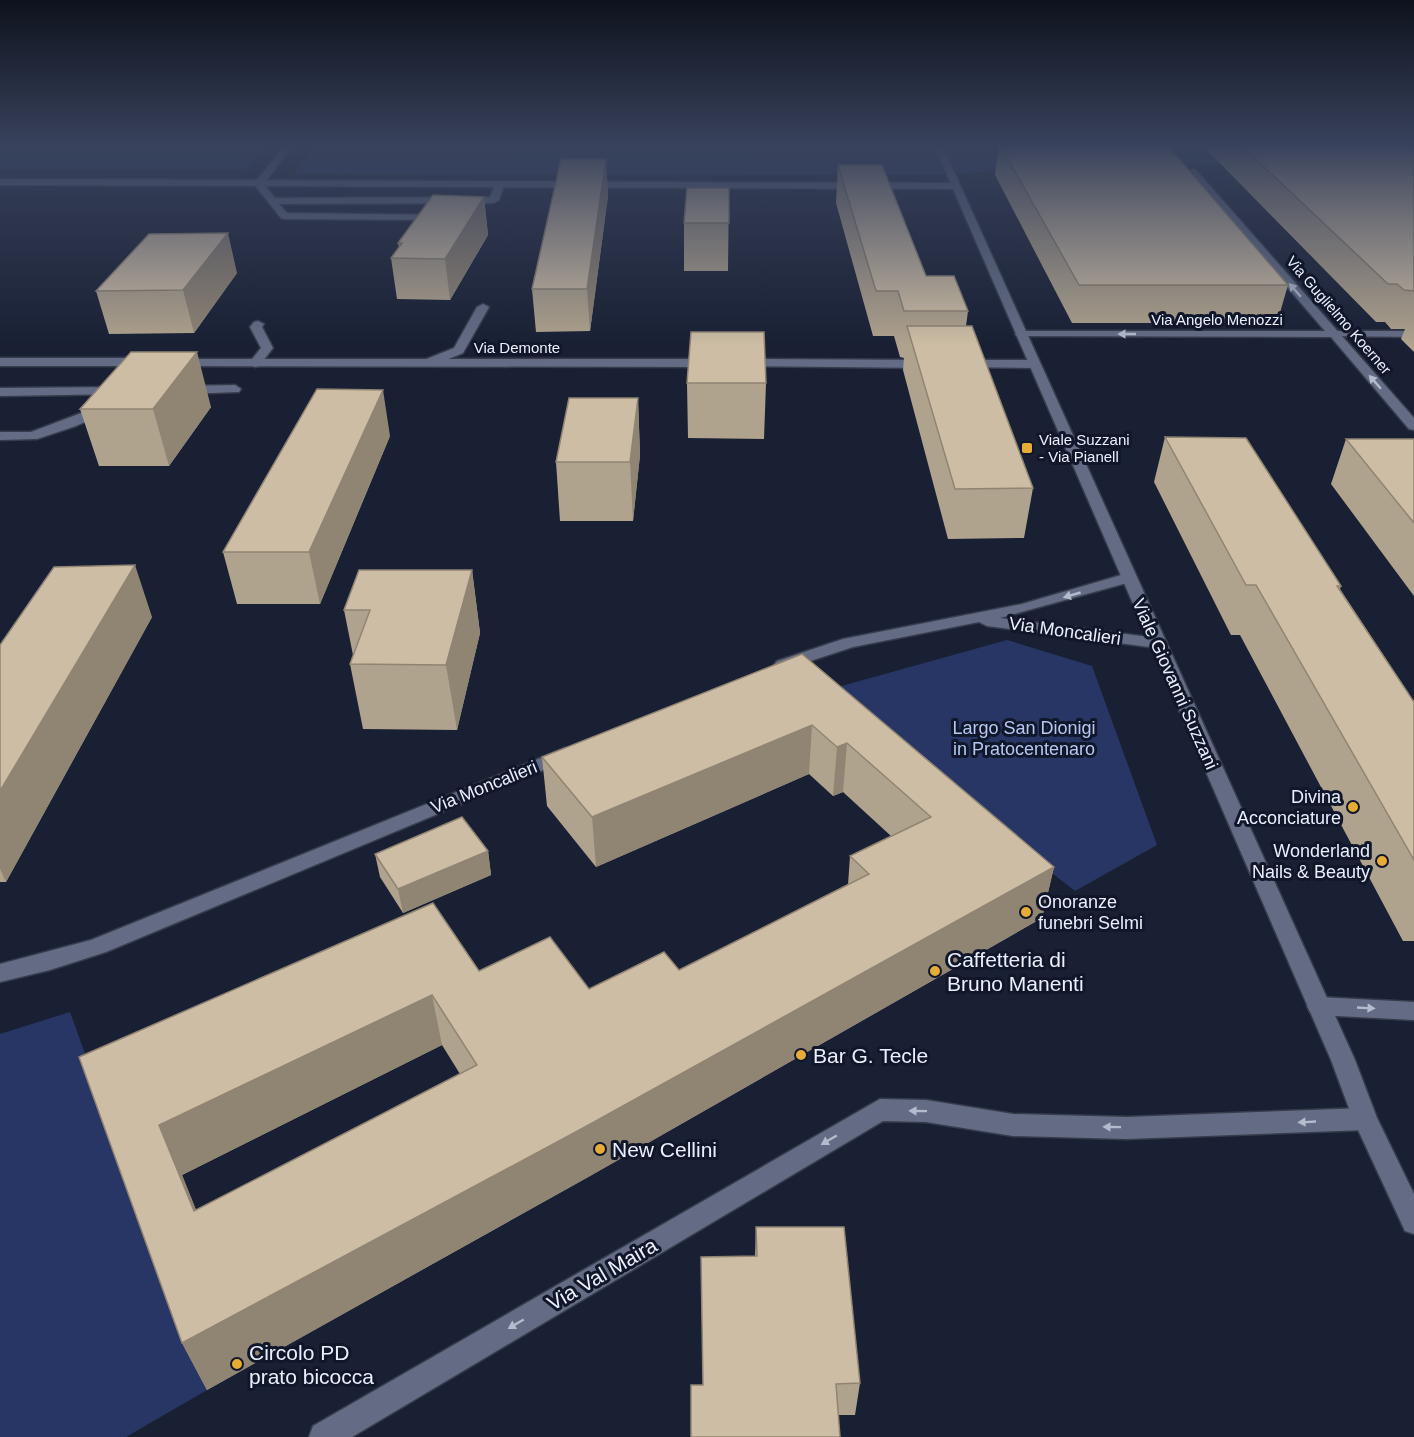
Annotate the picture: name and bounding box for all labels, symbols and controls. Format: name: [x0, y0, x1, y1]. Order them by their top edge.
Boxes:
street label: Via Guglielmo Koerner: [1283, 253, 1395, 377]
one-way arrow: [1289, 283, 1302, 298]
street label: Via Angelo Menozzi: [1151, 311, 1283, 328]
one-way arrow: [1118, 329, 1137, 339]
street label: Via Demonte: [474, 339, 560, 356]
one-way arrow: [1369, 375, 1382, 390]
place label: Viale Suzzani - Via Pianell: [1039, 431, 1130, 465]
marker: Viale Suzzani - Via Pianell: [1020, 441, 1034, 455]
one-way arrow: [1063, 590, 1081, 600]
street label: Viale Giovanni Suzzani: [1128, 596, 1222, 772]
street label: Via Moncalieri: [1008, 613, 1122, 649]
park label: Largo San Dionigi in Pratocentenaro: [952, 718, 1096, 759]
street label: Via Moncalieri: [428, 757, 540, 817]
place label: Divina Acconciature: [1237, 787, 1342, 828]
marker: Divina Acconciature: [1346, 800, 1360, 814]
place label: Wonderland Nails & Beauty: [1252, 841, 1370, 882]
marker: Wonderland Nails & Beauty: [1375, 854, 1389, 868]
place label: Onoranze funebri Selmi: [1038, 892, 1143, 933]
marker: Onoranze funebri Selmi: [1019, 905, 1033, 919]
place label: Caffetteria di Bruno Manenti: [947, 948, 1084, 995]
marker: Caffetteria di Bruno Manenti: [928, 964, 942, 978]
one-way arrow: [1357, 1004, 1376, 1013]
place label: Bar G. Tecle: [813, 1044, 928, 1067]
marker: Bar G. Tecle: [794, 1048, 808, 1062]
one-way arrow: [908, 1106, 927, 1116]
one-way arrow: [1297, 1117, 1316, 1126]
one-way arrow: [1102, 1122, 1121, 1132]
one-way arrow: [820, 1135, 837, 1145]
place label: New Cellini: [612, 1138, 717, 1161]
marker: New Cellini: [593, 1142, 607, 1156]
street label: Via Val Maira: [543, 1233, 661, 1315]
one-way arrow: [507, 1319, 524, 1329]
place label: Circolo PD prato bicocca: [249, 1341, 374, 1388]
marker: Circolo PD prato bicocca: [230, 1357, 244, 1371]

